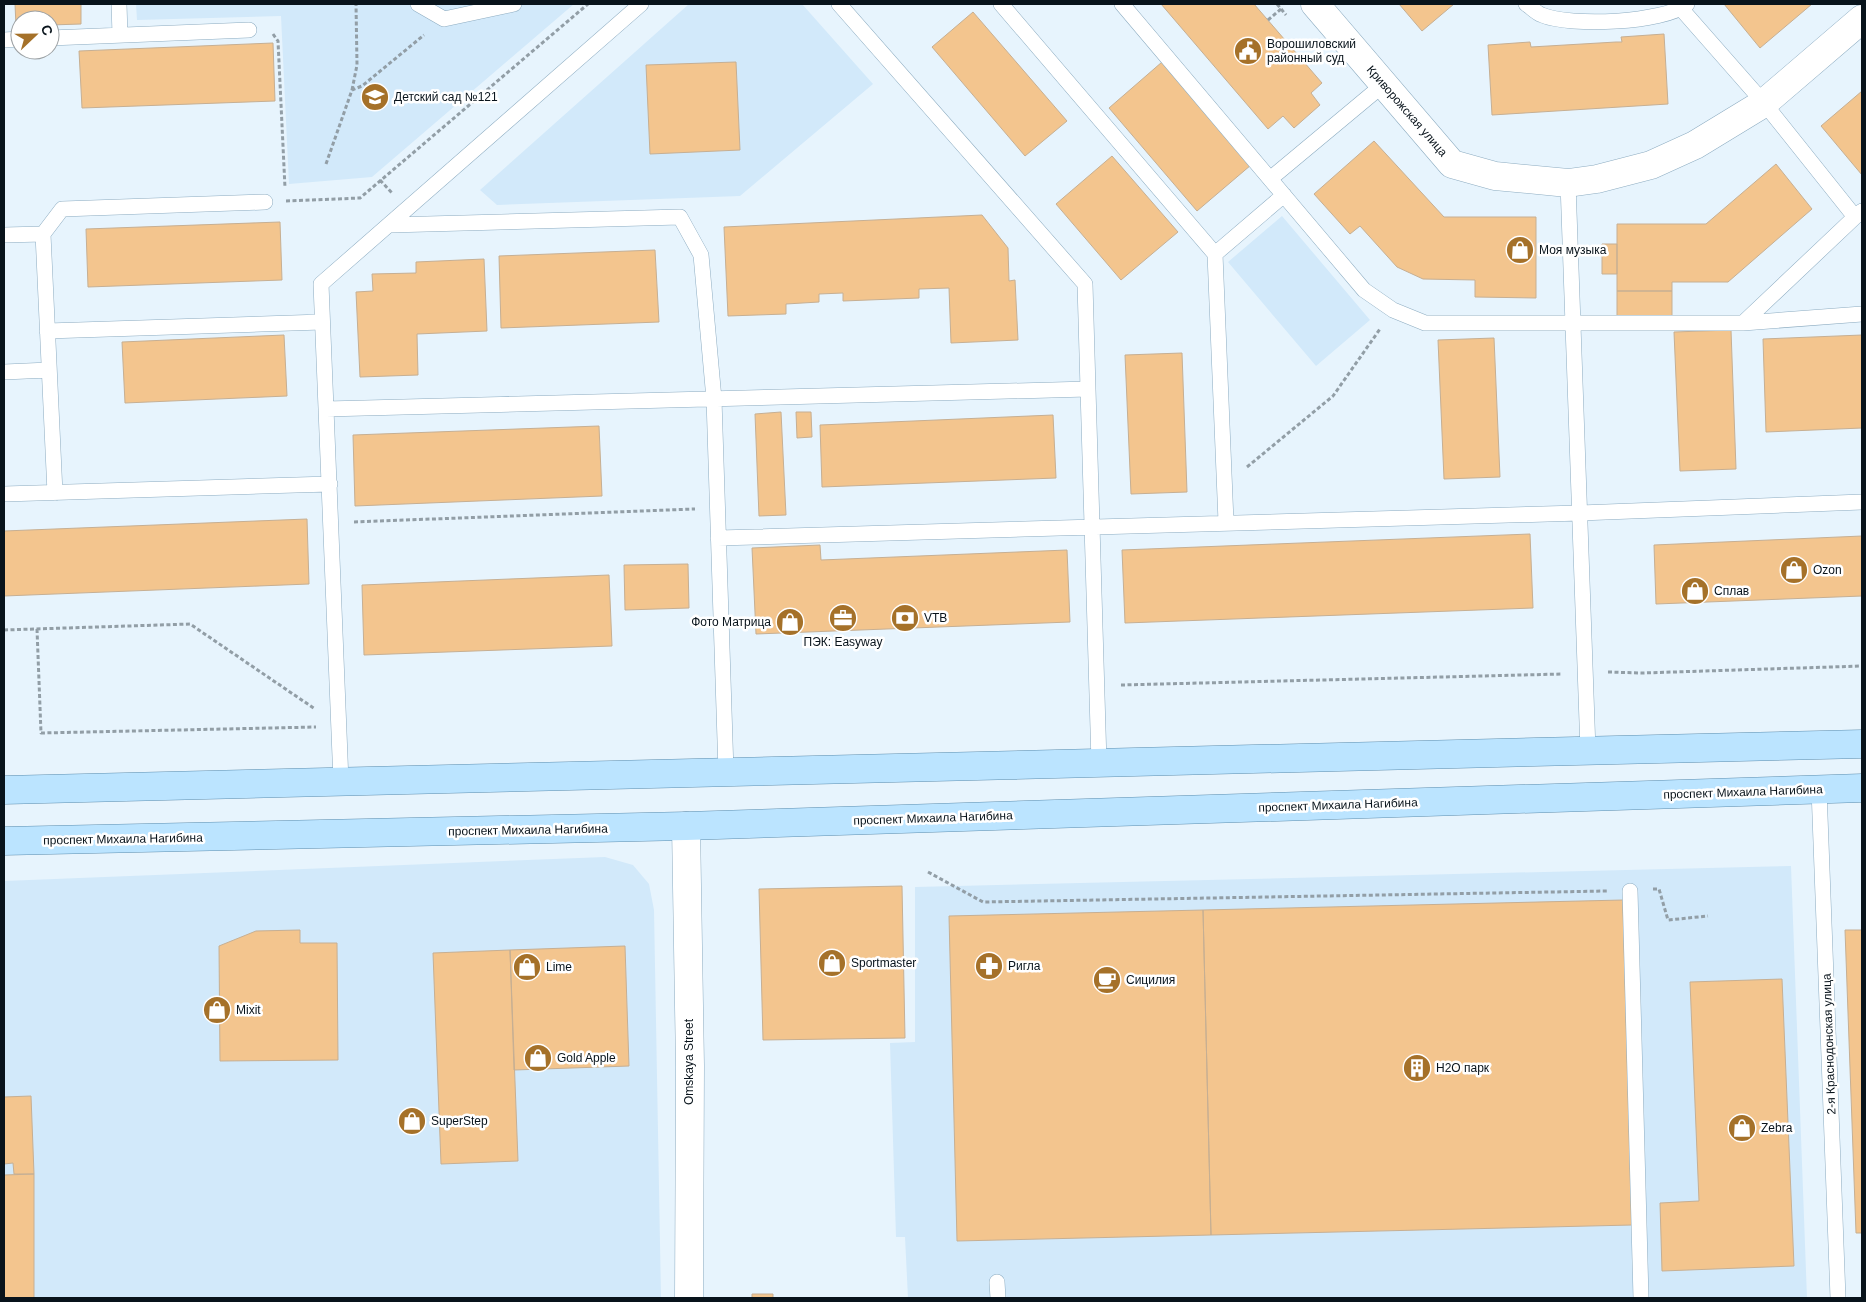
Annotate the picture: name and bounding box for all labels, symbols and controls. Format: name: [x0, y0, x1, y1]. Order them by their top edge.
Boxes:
north arrow: [10, 10, 60, 60]
text: С: [38, 22, 56, 38]
public building icon: Ворошиловский районный суд: [1233, 36, 1263, 66]
place label: Ворошиловский районный суд: [1267, 37, 1356, 65]
street label: Криворожская улица: [1364, 63, 1450, 159]
school or university icon: Детский сад №121: [360, 82, 390, 112]
place label: Детский сад №121: [394, 90, 498, 104]
shop icon: Моя музыка: [1505, 235, 1535, 265]
place label: Моя музыка: [1539, 243, 1607, 257]
shop icon: Ozon: [1779, 555, 1809, 585]
place label: Ozon: [1813, 563, 1842, 577]
shop icon: Сплав: [1680, 576, 1710, 606]
place label: Сплав: [1714, 584, 1749, 598]
office icon: ПЭК: Easyway: [828, 603, 858, 633]
bank icon: VTB: [890, 603, 920, 633]
shop icon: Фото Матрица: [775, 607, 805, 637]
place label: VTB: [924, 611, 947, 625]
place label: Фото Матрица: [691, 615, 771, 629]
place label: ПЭК: Easyway: [804, 635, 882, 649]
street label: проспект Михаила Нагибина: [1663, 782, 1823, 802]
street label: проспект Михаила Нагибина: [1258, 795, 1418, 815]
street label: проспект Михаила Нагибина: [853, 808, 1013, 828]
street label: проспект Михаила Нагибина: [448, 822, 608, 838]
street label: проспект Михаила Нагибина: [43, 831, 203, 847]
shop icon: Sportmaster: [817, 948, 847, 978]
pharmacy icon: Ригла: [974, 951, 1004, 981]
shop icon: Lime: [512, 952, 542, 982]
place label: Sportmaster: [851, 956, 916, 970]
place label: Ригла: [1008, 959, 1041, 973]
place label: Lime: [546, 960, 572, 974]
cafe icon: Сицилия: [1092, 965, 1122, 995]
place label: Сицилия: [1126, 973, 1175, 987]
street label: 2-я Краснодонская улица: [1820, 973, 1838, 1115]
shop icon: Mixit: [202, 995, 232, 1025]
place label: Mixit: [236, 1003, 261, 1017]
street label: Omskaya Street: [682, 1018, 696, 1105]
shop icon: Gold Apple: [523, 1043, 553, 1073]
place label: Gold Apple: [557, 1051, 616, 1065]
building icon: H2O парк: [1402, 1053, 1432, 1083]
place label: H2O парк: [1436, 1061, 1490, 1075]
shop icon: SuperStep: [397, 1106, 427, 1136]
shop icon: Zebra: [1727, 1113, 1757, 1143]
place label: SuperStep: [431, 1114, 488, 1128]
place label: Zebra: [1761, 1121, 1793, 1135]

